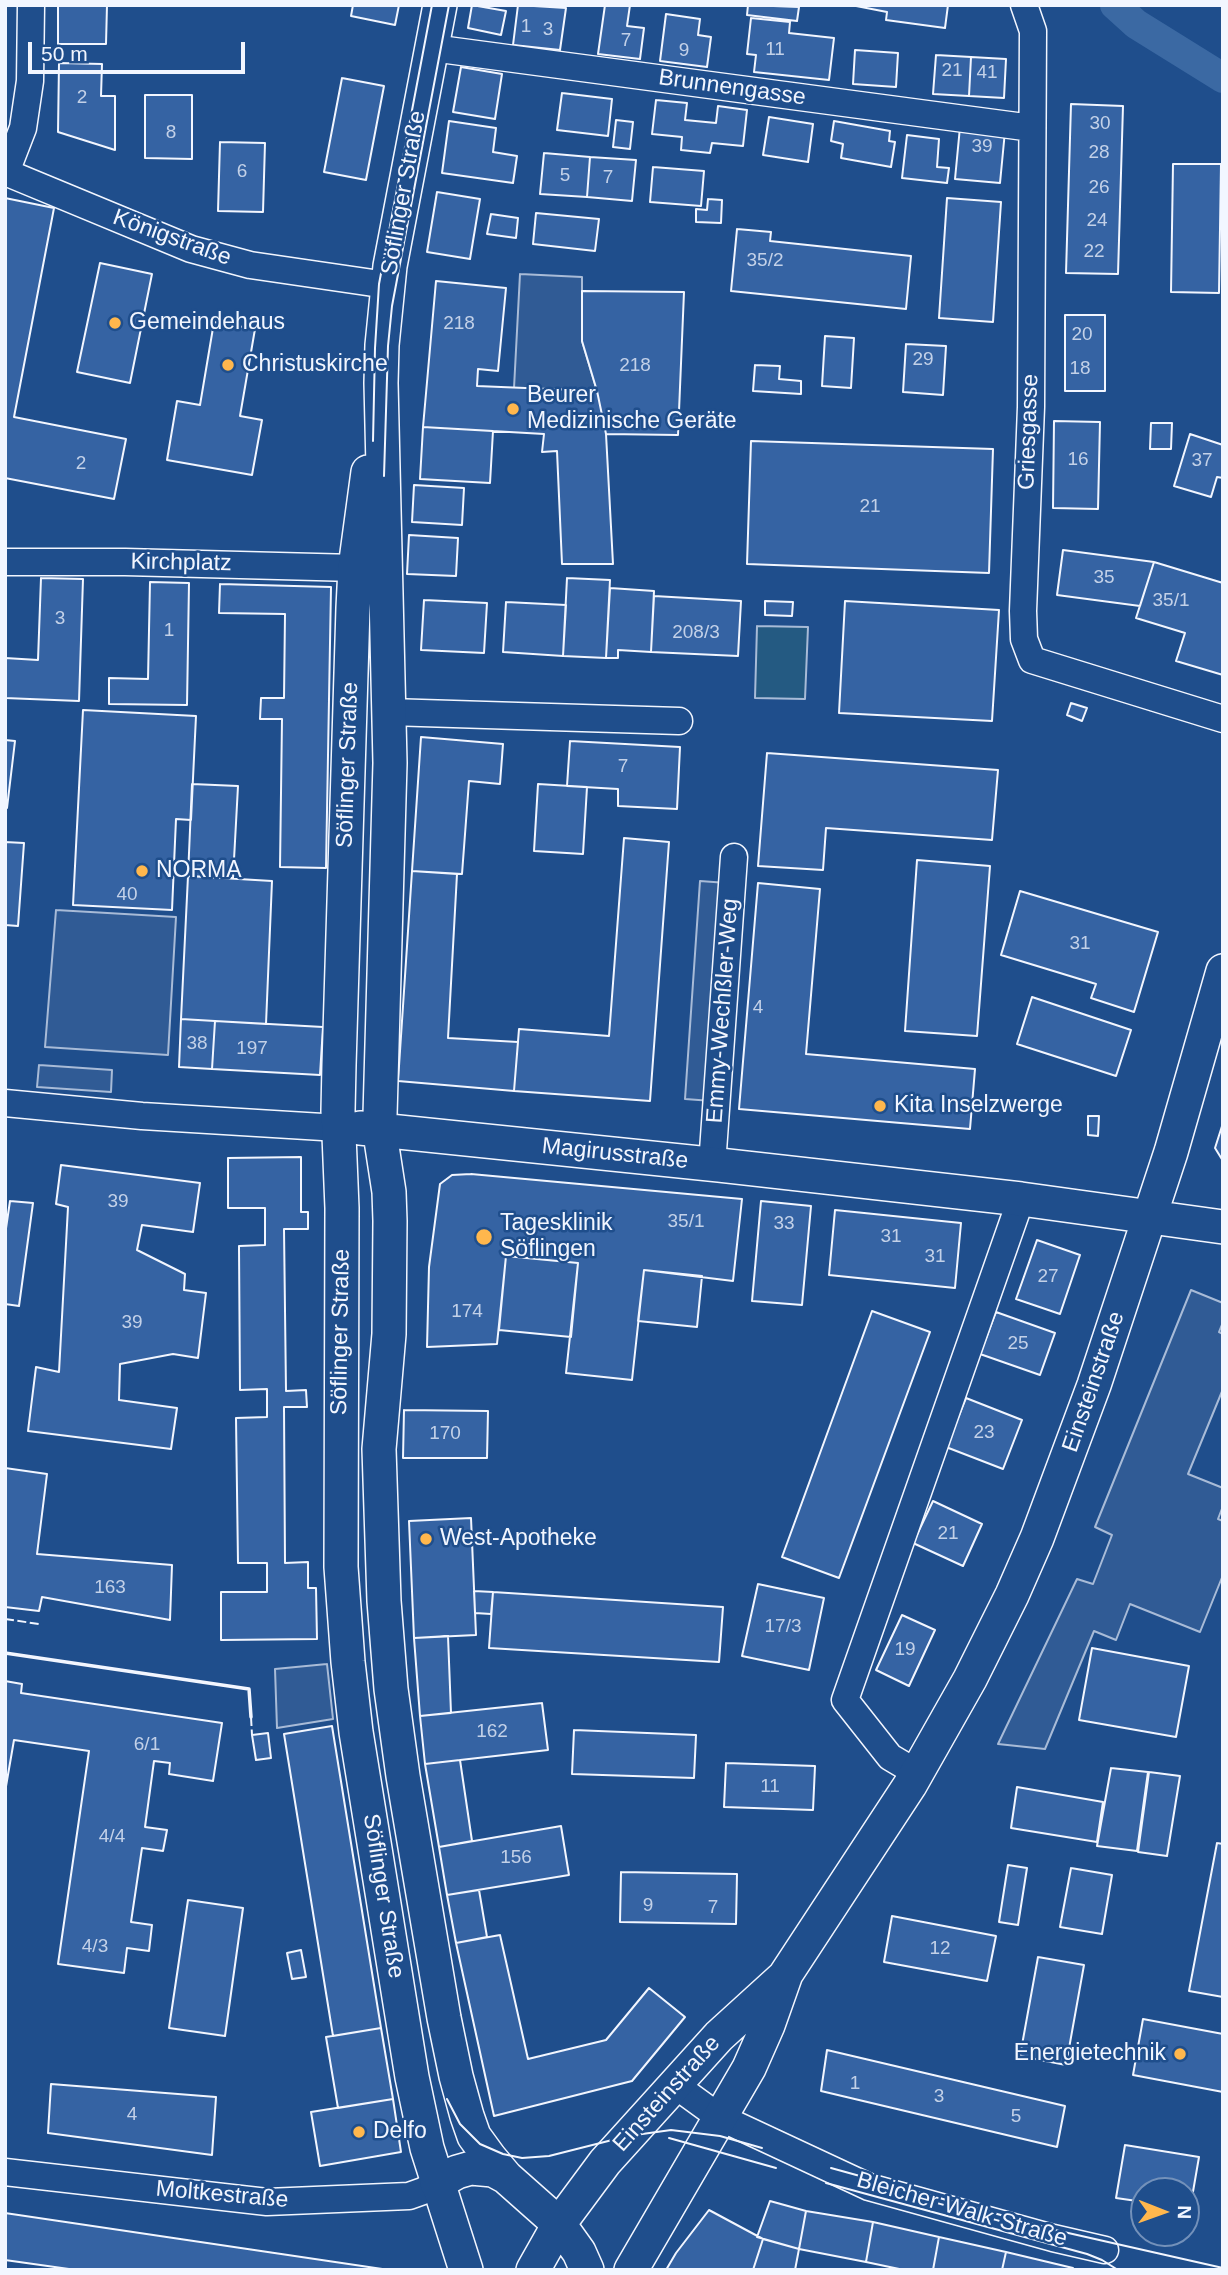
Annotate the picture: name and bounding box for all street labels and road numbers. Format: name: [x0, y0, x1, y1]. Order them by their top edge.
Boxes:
street label: Brunnengasse: [657, 64, 807, 112]
street label: Söflinger Straße: [376, 109, 432, 277]
street label: Königstraße: [109, 204, 235, 272]
street label: Griesgasse: [1013, 373, 1045, 491]
street label: Kirchplatz: [130, 548, 232, 578]
street label: Söflinger Straße: [331, 681, 365, 849]
street label: Emmy-Wechßler-Weg: [701, 898, 745, 1124]
street label: Magirusstraße: [540, 1133, 690, 1175]
street label: Söflinger Straße: [326, 1249, 356, 1415]
street label: Einsteinstraße: [1057, 1308, 1131, 1456]
street label: Söflinger Straße: [356, 1812, 410, 1980]
street label: Einsteinstraße: [608, 2030, 726, 2158]
street label: Bleicher-Walk-Straße: [854, 2167, 1070, 2253]
street label: Moltkestraße: [155, 2175, 289, 2215]

